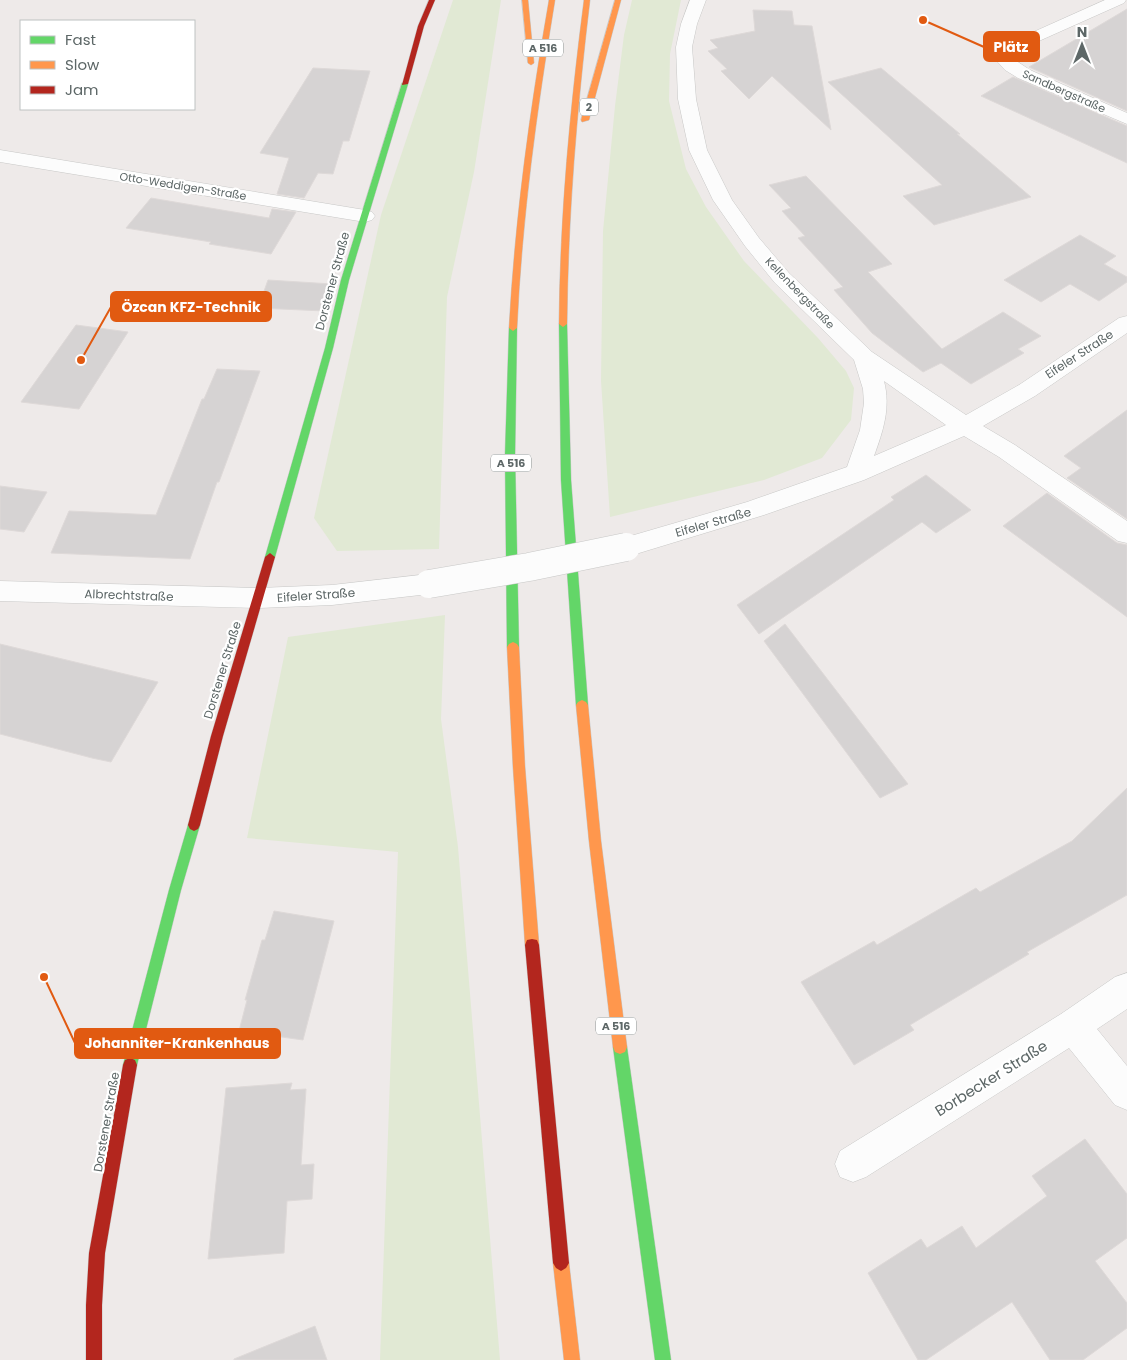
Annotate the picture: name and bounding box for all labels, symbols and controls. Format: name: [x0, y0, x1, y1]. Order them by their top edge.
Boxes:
legend: [20, 20, 195, 110]
north arrow: [1057, 20, 1107, 70]
text: N: [1077, 22, 1087, 42]
text: Fast: [65, 29, 96, 50]
callout: Plätz: [984, 32, 1039, 61]
text: Plätz: [994, 37, 1029, 57]
road number: A 516: [523, 40, 563, 56]
text: Slow: [65, 54, 100, 75]
street label: Sandbergstraße: [1020, 65, 1108, 117]
text: Jam: [65, 79, 99, 100]
road number: 2: [580, 98, 598, 115]
street label: Otto-Weddigen-Straße: [118, 168, 248, 204]
street label: Dorstener Straße: [311, 230, 353, 332]
street label: Kellenbergstraße: [762, 254, 839, 333]
callout: Özcan KFZ-Technik: [111, 292, 271, 321]
text: Özcan KFZ-Technik: [121, 297, 261, 317]
street label: Eifeler Straße: [1042, 326, 1116, 382]
road number: A 516: [491, 454, 531, 472]
street label: Eifeler Straße: [673, 503, 753, 541]
street label: Eifeler Straße: [276, 584, 356, 606]
street label: Albrechtstraße: [84, 585, 174, 605]
street label: Dorstener Straße: [199, 619, 245, 721]
road number: A 516: [596, 1018, 636, 1034]
callout: Johanniter-Krankenhaus: [75, 1029, 280, 1058]
text: Johanniter-Krankenhaus: [85, 1033, 270, 1053]
street label: Borbecker Straße: [931, 1035, 1051, 1121]
street label: Dorstener Straße: [89, 1071, 123, 1173]

